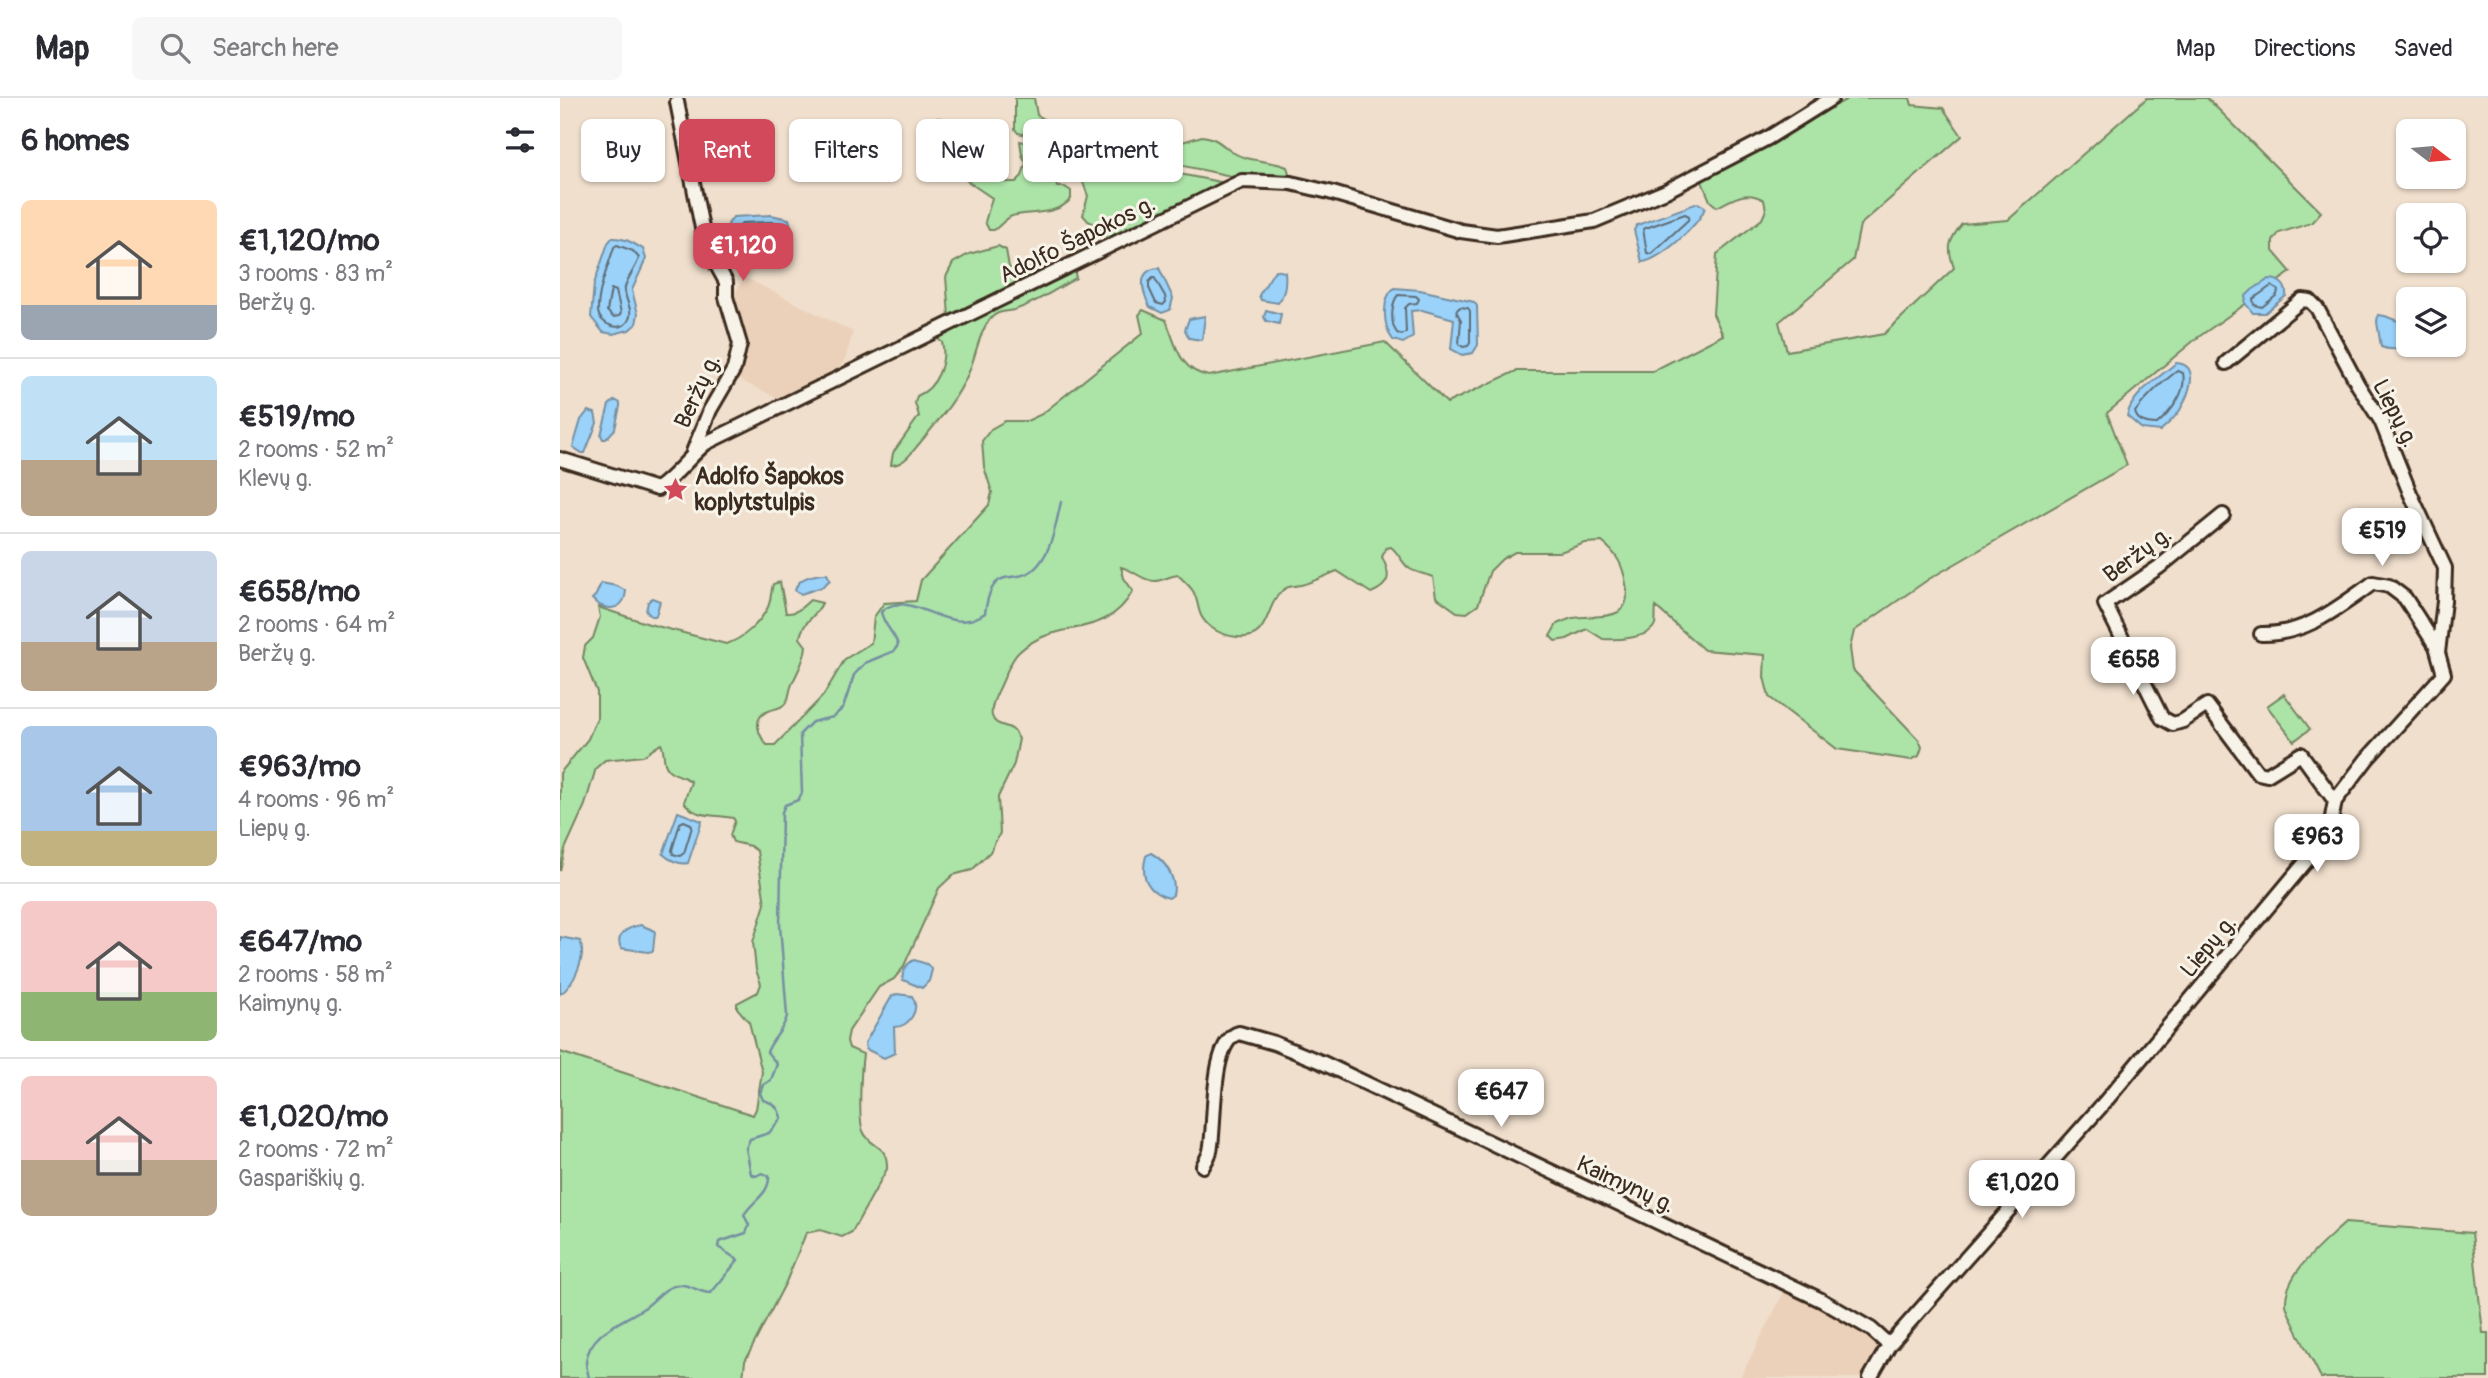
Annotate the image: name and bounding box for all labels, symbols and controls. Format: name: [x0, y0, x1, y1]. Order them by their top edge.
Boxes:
search box: [132, 17, 622, 80]
text: Map: [35, 28, 90, 69]
icon: search: [156, 29, 194, 67]
text: Search here: [212, 32, 339, 64]
text: Map: [2176, 34, 2216, 63]
text: Directions: [2254, 34, 2355, 63]
text: Saved: [2393, 34, 2453, 63]
chip: Buy: [581, 119, 665, 182]
chip: Rent: [679, 119, 775, 182]
chip: Filters: [789, 119, 902, 182]
chip: New: [916, 119, 1009, 182]
chip: Apartment: [1023, 119, 1183, 182]
north arrow: [2396, 119, 2466, 189]
map controls: [2396, 119, 2466, 357]
icon: filters: [501, 121, 539, 159]
text: 6 homes: [21, 122, 129, 159]
street label: Adolfo Šapokos g.: [994, 188, 1160, 290]
button: locate: [2396, 203, 2466, 273]
text: €1,120/mo: [238, 222, 380, 259]
pin: €1,120: [686, 223, 800, 283]
icon: home: [77, 228, 161, 312]
text: €1,120: [709, 231, 777, 260]
text: 3 rooms · 83 m²: [238, 259, 393, 288]
button: layers: [2396, 287, 2466, 357]
text: Beržų g.: [238, 288, 316, 317]
street label: Beržų g.: [668, 350, 727, 433]
street label: Liepų g.: [2366, 374, 2425, 452]
text: €519/mo: [238, 398, 355, 435]
icon: home: [77, 404, 161, 488]
text: 2 rooms · 52 m²: [238, 435, 394, 464]
place label: Adolfo Šapokos koplytstulpis: [694, 461, 844, 517]
text: Klevų g.: [238, 464, 313, 493]
place icon: Adolfo Šapokos koplytstulpis: [661, 475, 689, 503]
pin: €519: [2341, 508, 2423, 568]
text: €519: [2358, 516, 2406, 545]
street label: Beržų g.: [2097, 520, 2177, 589]
text: €658/mo: [238, 573, 360, 610]
icon: home: [77, 579, 161, 663]
text: 2 rooms · 64 m²: [238, 610, 395, 639]
pin: €658: [2092, 638, 2174, 697]
text: Beržų g.: [238, 639, 316, 668]
text: €658: [2107, 645, 2159, 674]
text: €963/mo: [238, 748, 361, 785]
icon: home: [77, 754, 161, 838]
text: 4 rooms · 96 m²: [238, 785, 394, 814]
text: Liepų g.: [238, 814, 311, 843]
pin: €963: [2276, 814, 2358, 874]
text: €963: [2290, 822, 2344, 851]
street label: Liepų g.: [2174, 909, 2243, 984]
text: €647/mo: [238, 923, 362, 960]
icon: home: [77, 929, 161, 1013]
text: 2 rooms · 58 m²: [238, 960, 393, 989]
text: Kaimynų g.: [238, 989, 343, 1018]
pin: €647: [1460, 1070, 1542, 1129]
text: €647: [1474, 1077, 1528, 1106]
text: €1,020/mo: [238, 1098, 388, 1135]
icon: home: [77, 1104, 161, 1188]
text: 2 rooms · 72 m²: [238, 1135, 394, 1164]
street label: Kaimynų g.: [1572, 1149, 1679, 1220]
pin: €1,020: [1965, 1160, 2079, 1220]
text: Gaspariškių g.: [238, 1164, 366, 1193]
text: €1,020: [1985, 1168, 2059, 1197]

